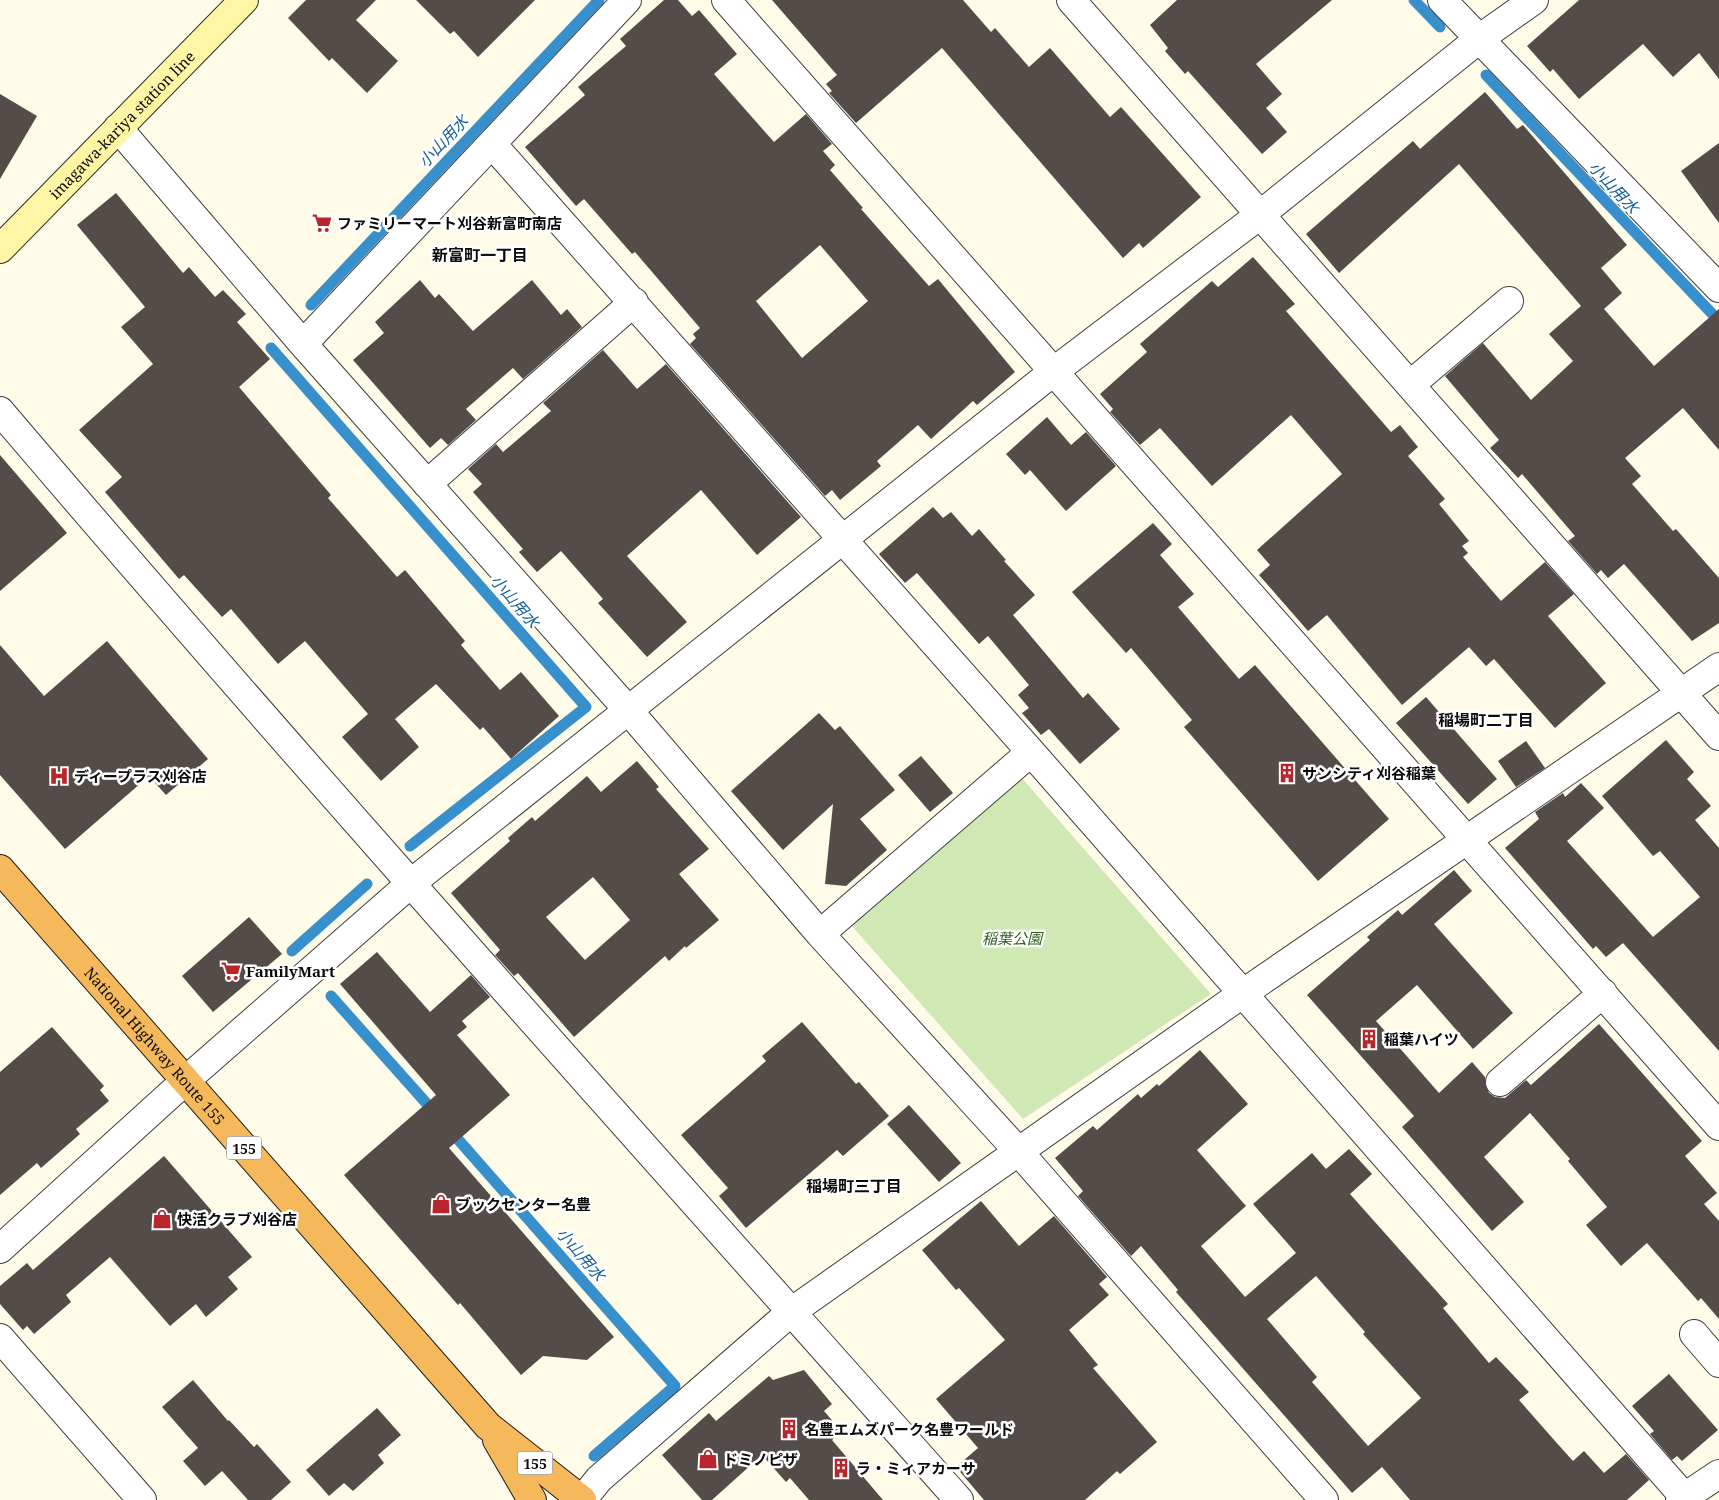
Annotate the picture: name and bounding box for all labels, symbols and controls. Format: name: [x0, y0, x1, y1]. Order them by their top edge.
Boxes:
street label: imagawa-kariya station line: [45, 46, 199, 203]
water label: 小山用水: [413, 109, 474, 172]
water label: 小山用水: [1584, 156, 1645, 219]
supermarket icon: ファミリーマート刈谷新富町南店: [311, 212, 333, 234]
place label: ファミリーマート刈谷新富町南店: [337, 213, 562, 233]
district label: 新富町一丁目: [432, 244, 528, 266]
water label: 小山用水: [486, 570, 546, 634]
district label: 稲場町二丁目: [1438, 709, 1534, 731]
building icon: サンシティ刈谷稲葉: [1276, 762, 1298, 784]
place label: サンシティ刈谷稲葉: [1302, 763, 1436, 783]
hospital icon: ディープラス刈谷店: [48, 765, 70, 787]
place label: ディープラス刈谷店: [74, 766, 207, 786]
park label: 稲葉公園: [982, 928, 1044, 948]
supermarket icon: FamilyMart: [220, 960, 242, 982]
place label: FamilyMart: [246, 961, 335, 981]
street label: National Highway Route 155: [80, 963, 229, 1129]
building icon: 稲葉ハイツ: [1358, 1028, 1380, 1050]
place label: 稲葉ハイツ: [1384, 1029, 1459, 1049]
road number: 155: [226, 1136, 262, 1160]
district label: 稲場町三丁目: [806, 1175, 902, 1197]
shop icon: ブックセンター名豊: [430, 1193, 452, 1215]
place label: ブックセンター名豊: [456, 1194, 591, 1214]
shop icon: 快活クラブ刈谷店: [151, 1208, 173, 1230]
place label: 快活クラブ刈谷店: [177, 1209, 297, 1229]
water label: 小山用水: [552, 1223, 612, 1287]
building icon: 名豊エムズパーク名豊ワールド: [778, 1418, 800, 1440]
place label: 名豊エムズパーク名豊ワールド: [804, 1419, 1014, 1439]
shop icon: ドミノピザ: [697, 1448, 719, 1470]
place label: ドミノピザ: [723, 1449, 798, 1469]
road number: 155: [518, 1452, 552, 1475]
building icon: ラ・ミィアカーサ: [830, 1457, 852, 1479]
place label: ラ・ミィアカーサ: [856, 1458, 976, 1478]

